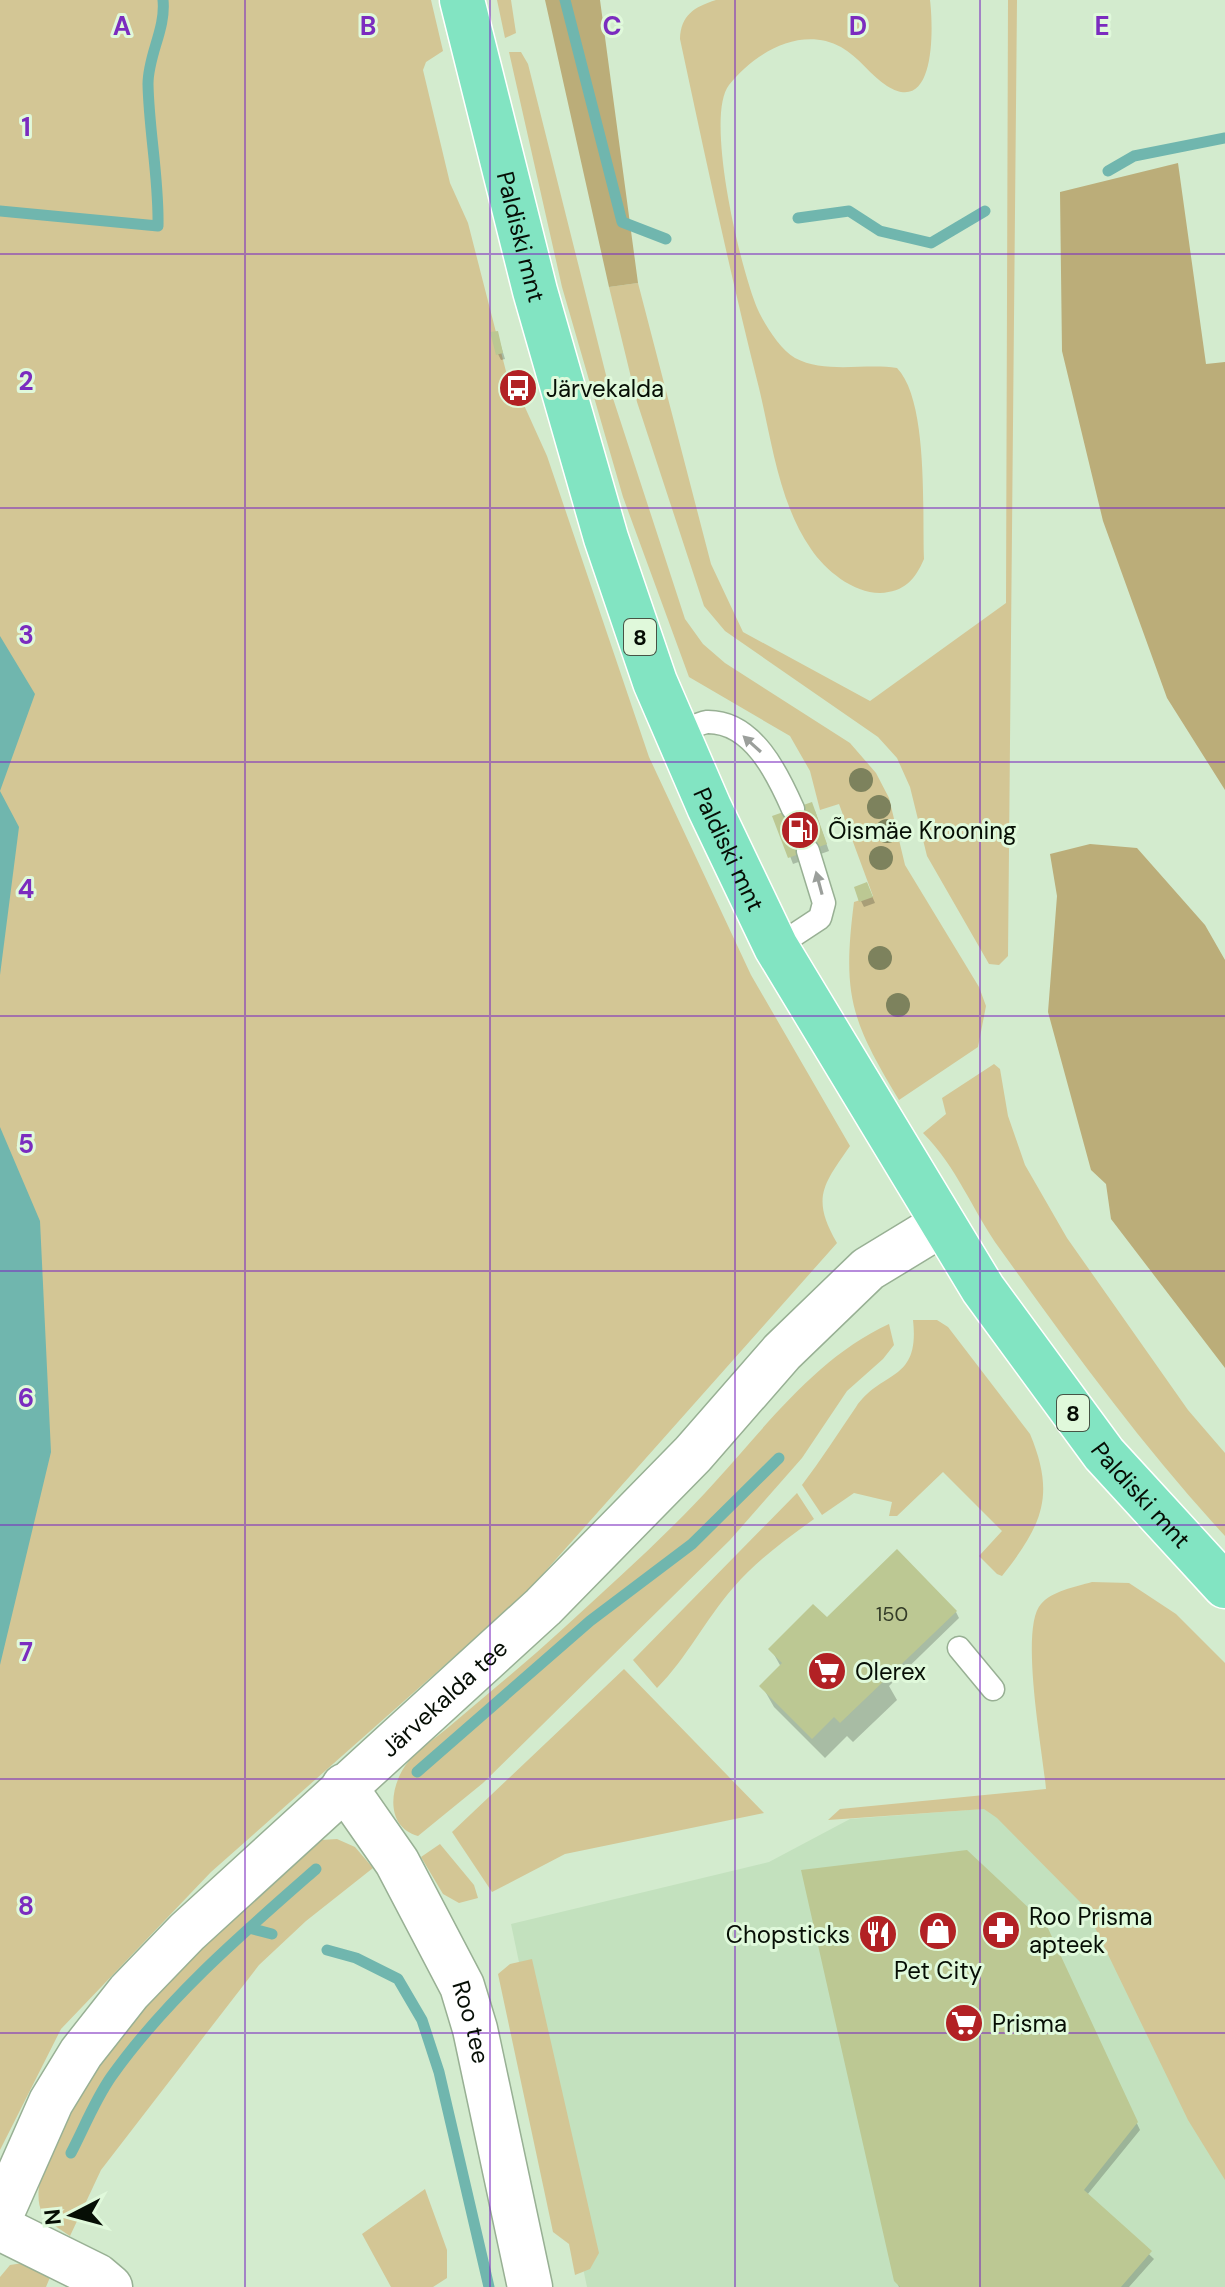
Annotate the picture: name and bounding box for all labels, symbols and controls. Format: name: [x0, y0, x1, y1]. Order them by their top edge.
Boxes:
text: A: [113, 9, 131, 43]
text: B: [360, 9, 376, 43]
text: C: [602, 9, 622, 43]
text: D: [849, 9, 867, 43]
text: E: [1094, 9, 1110, 43]
text: 1: [21, 110, 31, 144]
street label: Paldiski mnt: [490, 168, 553, 306]
text: 2: [18, 364, 34, 398]
bus stop icon: Järvekalda: [497, 367, 539, 409]
place label: Järvekalda: [546, 373, 664, 404]
text: 3: [18, 618, 34, 652]
road number: 8: [624, 619, 656, 655]
one-way arrow: [742, 735, 762, 753]
street label: Paldiski mnt: [687, 782, 772, 916]
fuel station icon: Õismäe Krooning: [779, 809, 821, 851]
place label: Õismäe Krooning: [828, 815, 1016, 846]
one-way arrow: [812, 870, 825, 894]
text: 4: [18, 872, 34, 906]
text: 5: [18, 1127, 34, 1161]
text: 6: [18, 1381, 34, 1415]
road number: 8: [1057, 1395, 1089, 1431]
street label: Paldiski mnt: [1085, 1435, 1198, 1554]
house number: 150: [876, 1601, 908, 1627]
street label: Järvekalda tee: [374, 1632, 514, 1763]
text: 7: [19, 1635, 33, 1669]
supermarket icon: Olerex: [806, 1650, 848, 1692]
place label: Olerex: [855, 1656, 926, 1687]
text: 8: [18, 1889, 34, 1923]
place label: Roo Prisma apteek: [1029, 1901, 1152, 1960]
pharmacy icon: Roo Prisma apteek: [980, 1909, 1022, 1951]
shop icon: Pet City: [917, 1910, 959, 1952]
restaurant icon: Chopsticks: [857, 1913, 899, 1955]
place label: Chopsticks: [726, 1919, 850, 1950]
place label: Pet City: [894, 1955, 982, 1986]
street label: Roo tee: [446, 1977, 497, 2066]
supermarket icon: Prisma: [943, 2002, 985, 2044]
place label: Prisma: [992, 2008, 1067, 2039]
north arrow: [32, 2175, 112, 2255]
text: N: [37, 2208, 68, 2227]

